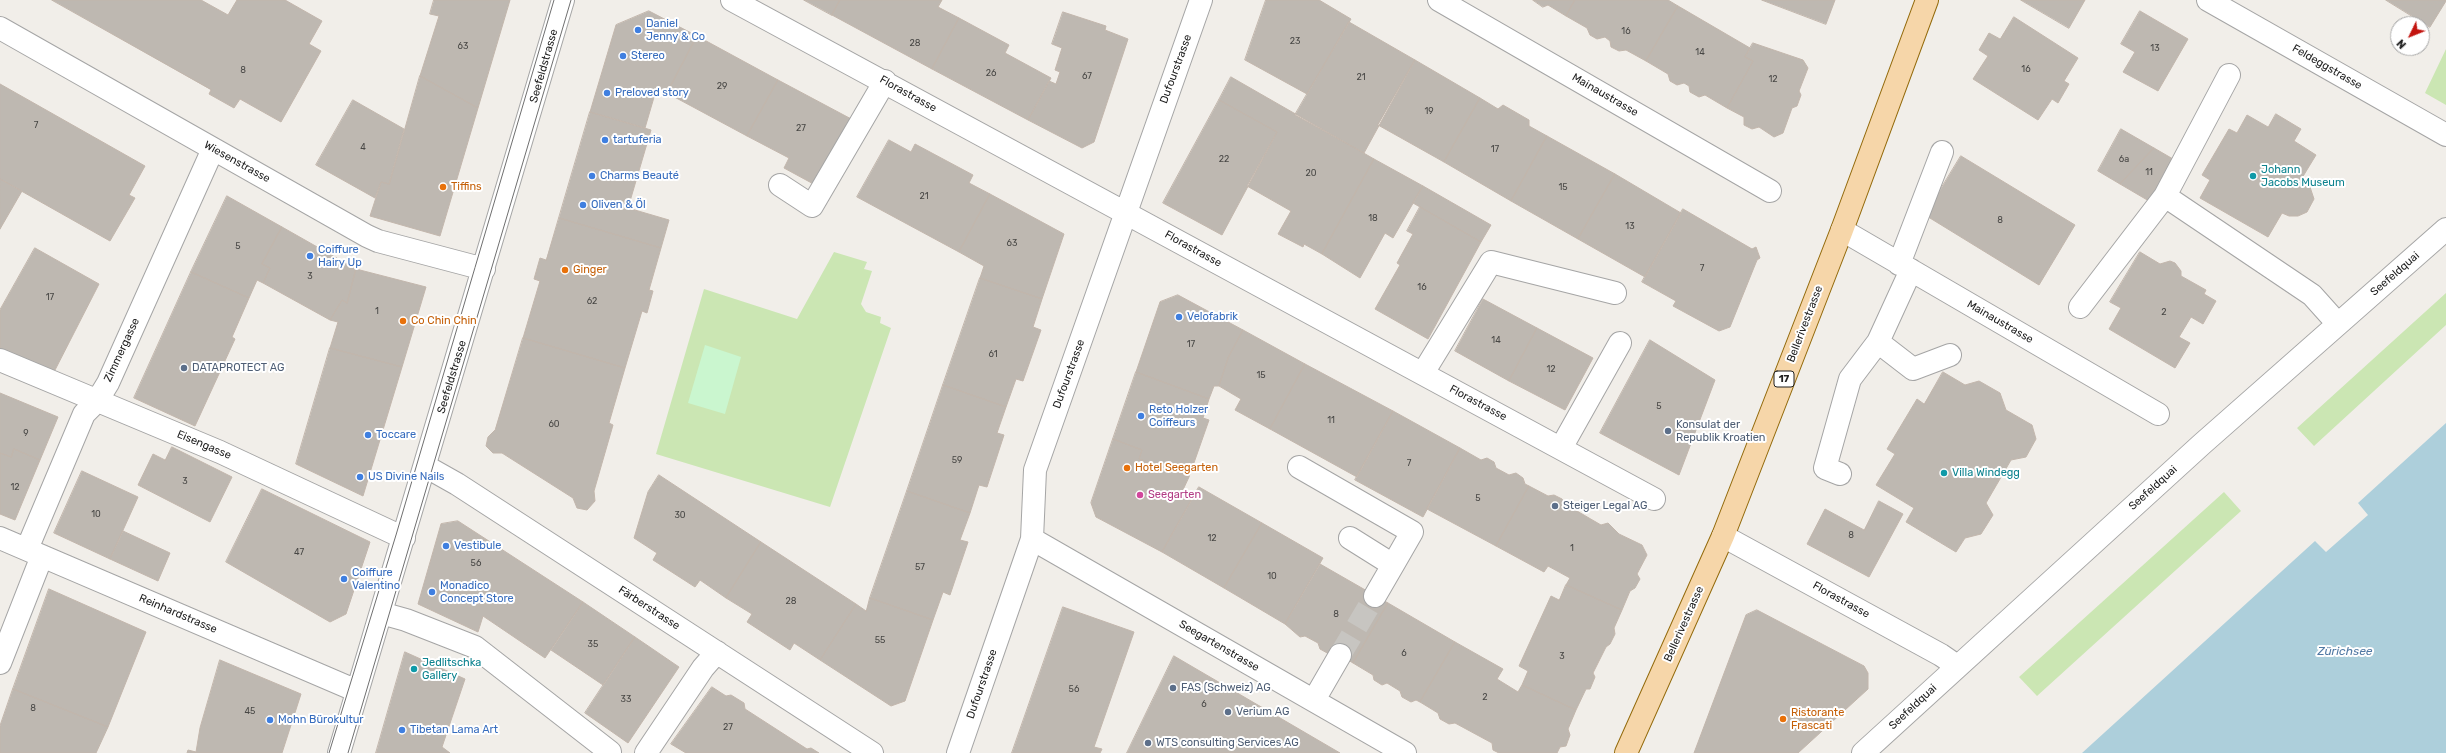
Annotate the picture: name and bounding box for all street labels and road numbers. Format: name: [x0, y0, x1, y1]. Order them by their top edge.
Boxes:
street label: Seefeldstrasse: [527, 28, 561, 104]
street label: Dufourstrasse: [1157, 32, 1195, 106]
street label: Feldeggstrasse: [2290, 42, 2364, 92]
street label: Mainaustrasse: [1570, 71, 1640, 119]
street label: Florastrasse: [877, 73, 939, 115]
street label: Wiesenstrasse: [202, 138, 272, 186]
street label: Florastrasse: [1162, 228, 1224, 270]
street label: Seefeldquai: [2368, 249, 2422, 299]
street label: Bellerivestrasse: [1784, 284, 1826, 364]
street label: Mainaustrasse: [1965, 298, 2035, 346]
street label: Zimmergasse: [101, 316, 143, 384]
street label: Dufourstrasse: [1050, 337, 1088, 411]
street label: Seefeldstrasse: [435, 339, 469, 415]
road number: 17: [1774, 371, 1794, 387]
street label: Florastrasse: [1447, 382, 1509, 424]
street label: Eisengasse: [175, 428, 233, 462]
street label: Seefeldquai: [2126, 463, 2180, 513]
street label: Florastrasse: [1810, 579, 1872, 621]
street label: Färberstrasse: [616, 583, 682, 633]
street label: Bellerivestrasse: [1661, 584, 1707, 664]
street label: Reinhardstrasse: [137, 592, 219, 636]
street label: Seegartenstrasse: [1176, 618, 1262, 674]
street label: Dufourstrasse: [964, 647, 1000, 721]
street label: Seefeldquai: [1886, 682, 1940, 732]

